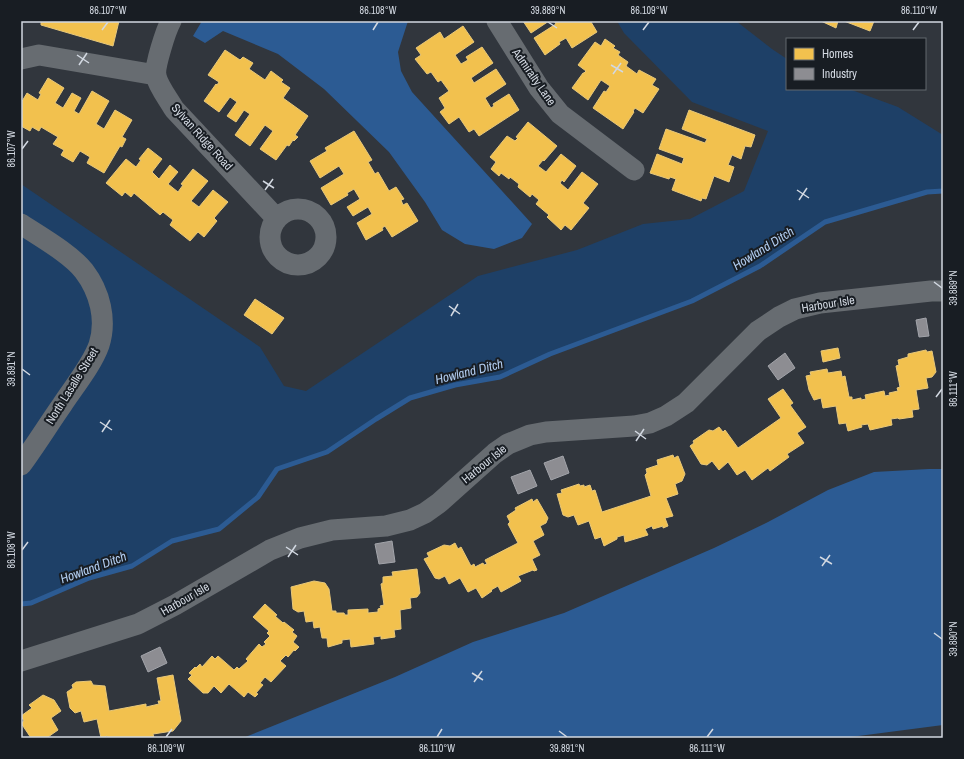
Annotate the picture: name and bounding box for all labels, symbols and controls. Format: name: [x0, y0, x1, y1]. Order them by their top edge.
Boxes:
text: 86.107°W: [90, 4, 127, 17]
text: 86.108°W: [360, 4, 397, 17]
text: 39.889°N: [531, 4, 566, 17]
text: 86.109°W: [631, 4, 668, 17]
text: 86.110°W: [901, 4, 937, 17]
legend: [786, 38, 926, 90]
street label: Admiralty Lane: [508, 44, 560, 109]
text: Homes: [822, 46, 853, 62]
text: Industry: [822, 66, 857, 82]
street label: Sylvan Ridge Road: [168, 100, 236, 174]
text: 86.107°W: [5, 130, 18, 167]
water label: Howland Ditch: [729, 223, 797, 274]
text: 39.889°N: [947, 270, 960, 306]
street label: Harbour Isle: [800, 292, 856, 316]
street label: North Lasalle Street: [42, 345, 102, 427]
text: 39.891°N: [5, 351, 18, 387]
water label: Howland Ditch: [433, 355, 505, 388]
text: 86.111°W: [947, 371, 960, 407]
street label: Harbour Isle: [458, 441, 510, 487]
text: 86.108°W: [5, 531, 18, 568]
water label: Howland Ditch: [58, 548, 129, 587]
street label: Harbour Isle: [158, 579, 212, 619]
text: 39.890°N: [947, 621, 960, 657]
text: 86.109°W: [148, 742, 185, 755]
text: 86.110°W: [419, 742, 455, 755]
text: 39.891°N: [550, 742, 585, 755]
text: 86.111°W: [689, 742, 725, 755]

